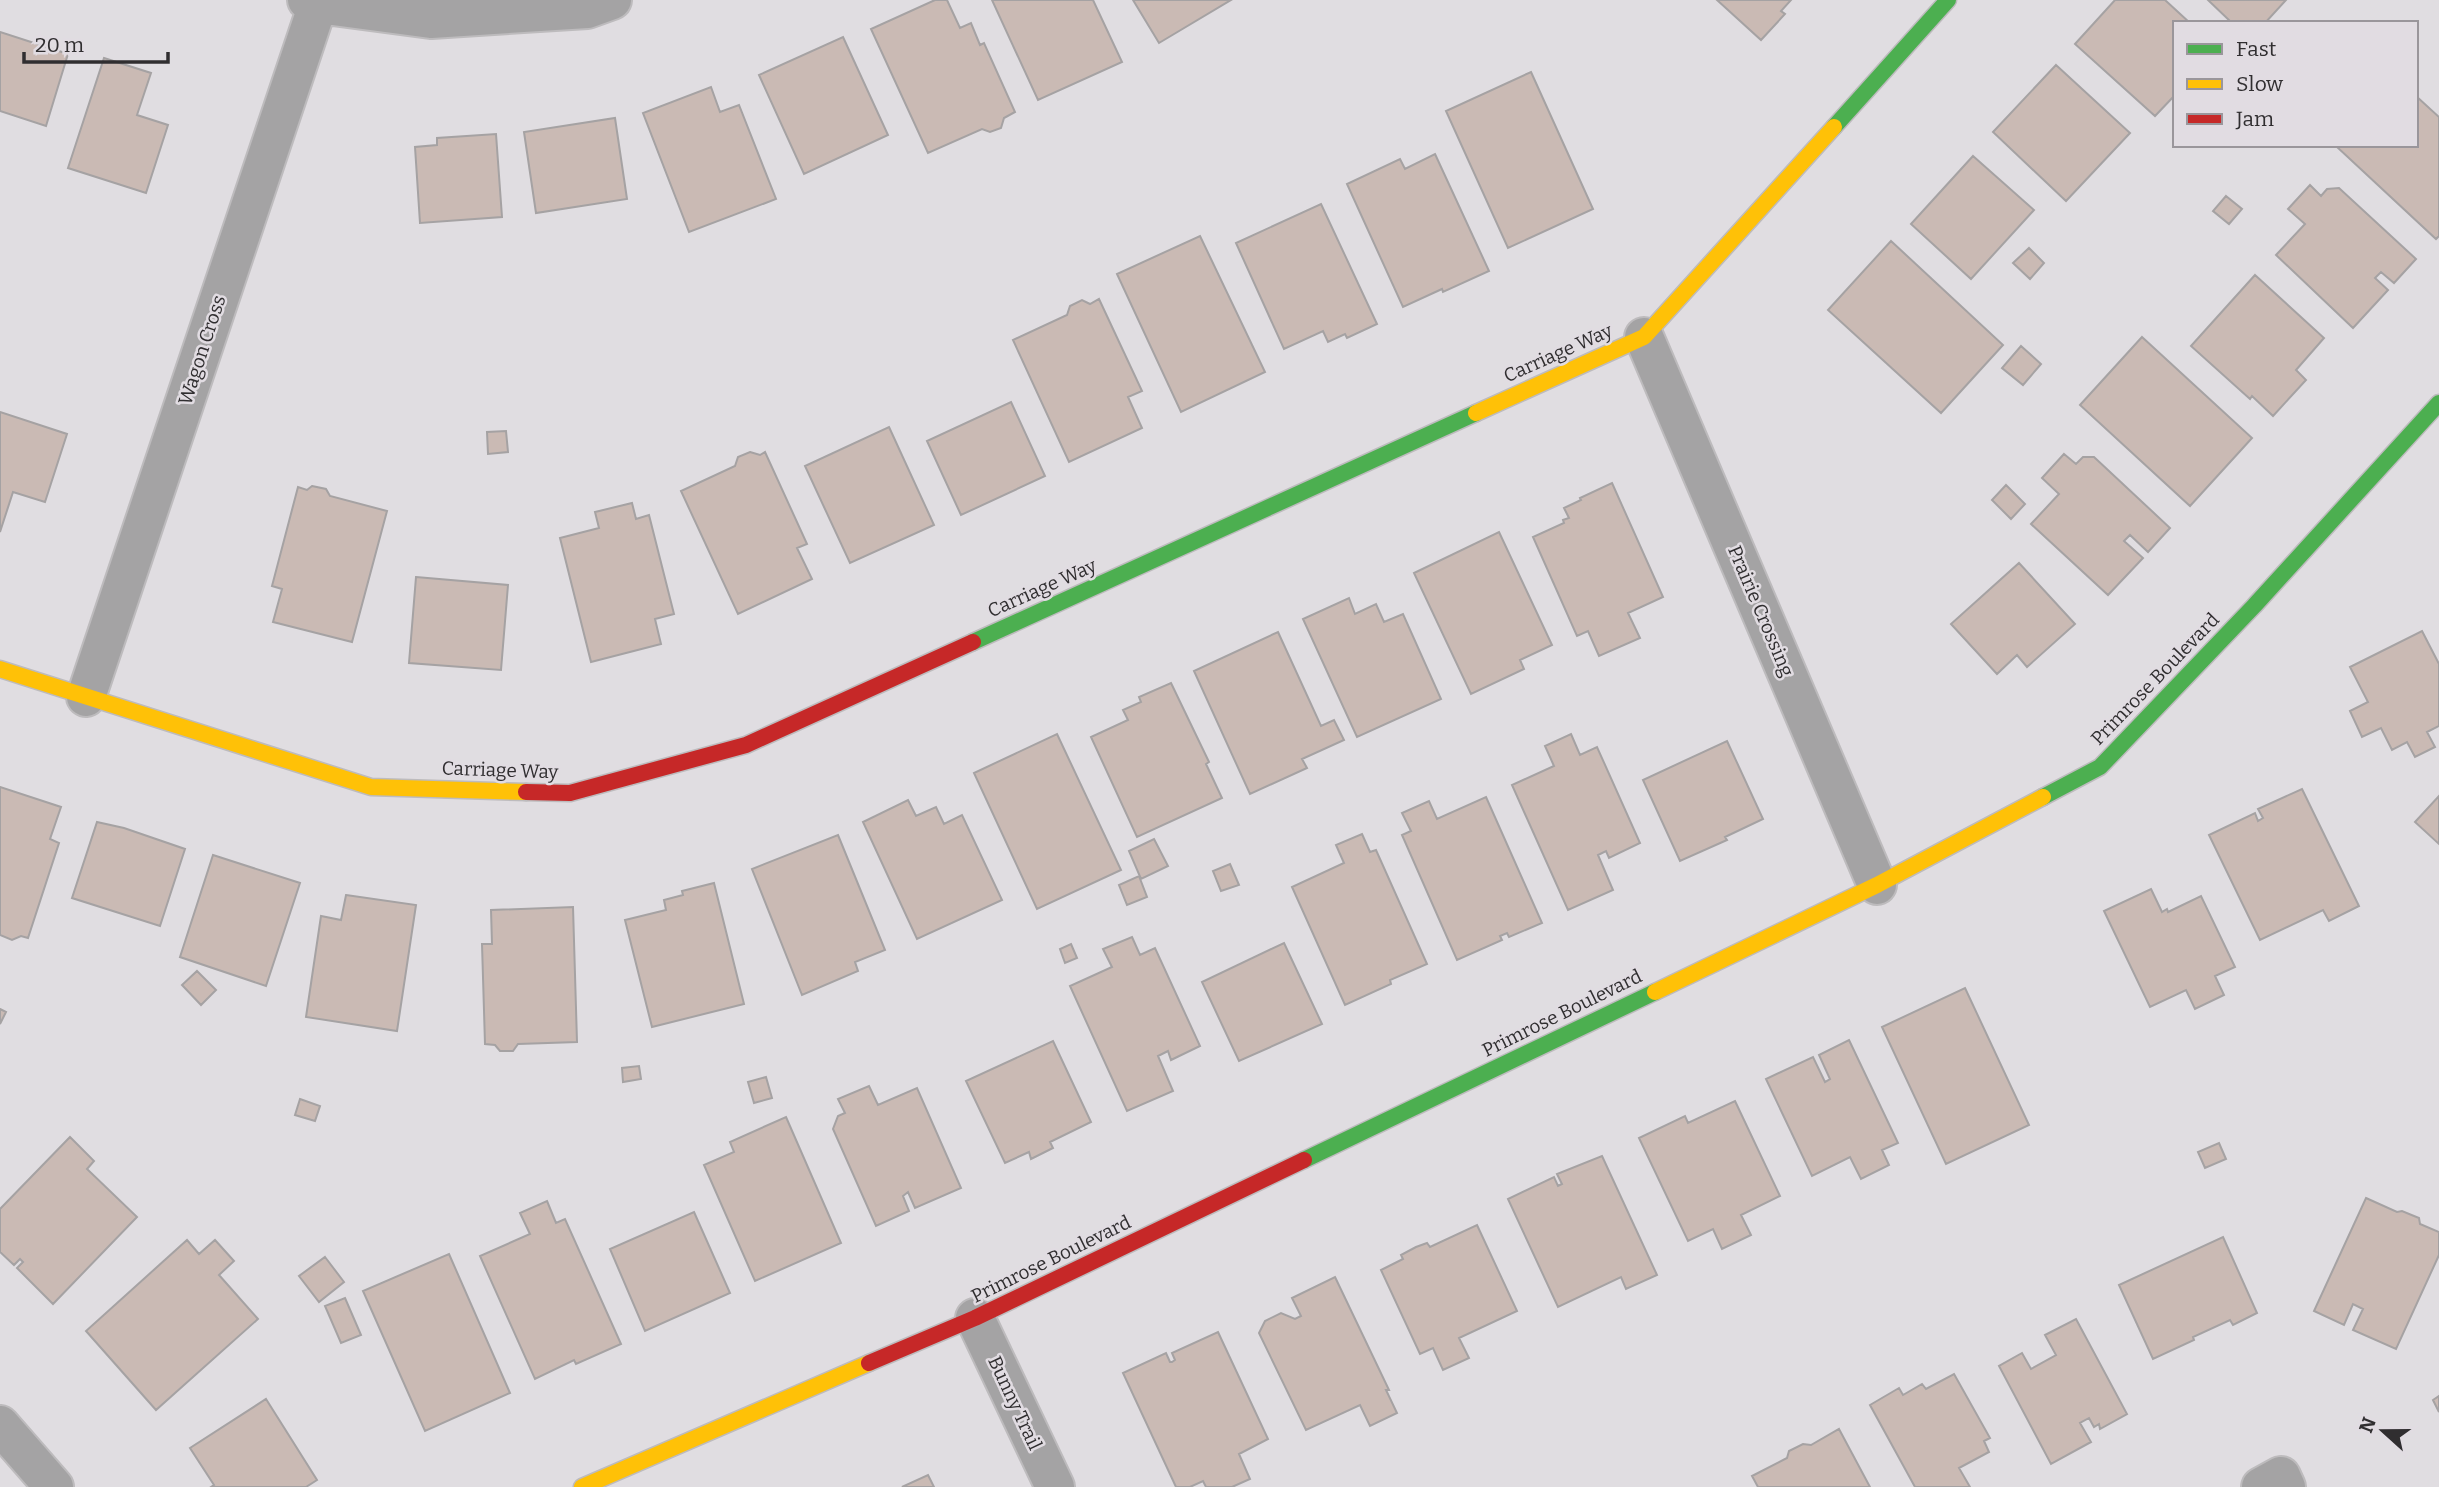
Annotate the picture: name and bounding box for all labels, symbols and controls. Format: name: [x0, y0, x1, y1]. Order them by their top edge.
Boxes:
scale bar: [24, 21, 168, 65]
legend: [2173, 21, 2418, 147]
text: 20 m: [35, 32, 84, 58]
text: Fast: [2236, 36, 2277, 62]
text: Slow: [2236, 71, 2283, 97]
text: Jam: [2235, 106, 2274, 132]
street label: Wagon Cross: [173, 292, 231, 408]
street label: Carriage Way: [1500, 318, 1617, 387]
street label: Prairie Crossing: [1723, 542, 1799, 680]
street label: Carriage Way: [984, 553, 1101, 622]
street label: Primrose Boulevard: [2086, 608, 2224, 750]
street label: Carriage Way: [441, 756, 560, 784]
street label: Primrose Boulevard: [1478, 964, 1646, 1062]
street label: Primrose Boulevard: [967, 1210, 1135, 1308]
street label: Bunny Trail: [983, 1352, 1047, 1454]
north arrow: [2348, 1396, 2418, 1466]
text: N: [2354, 1414, 2381, 1436]

